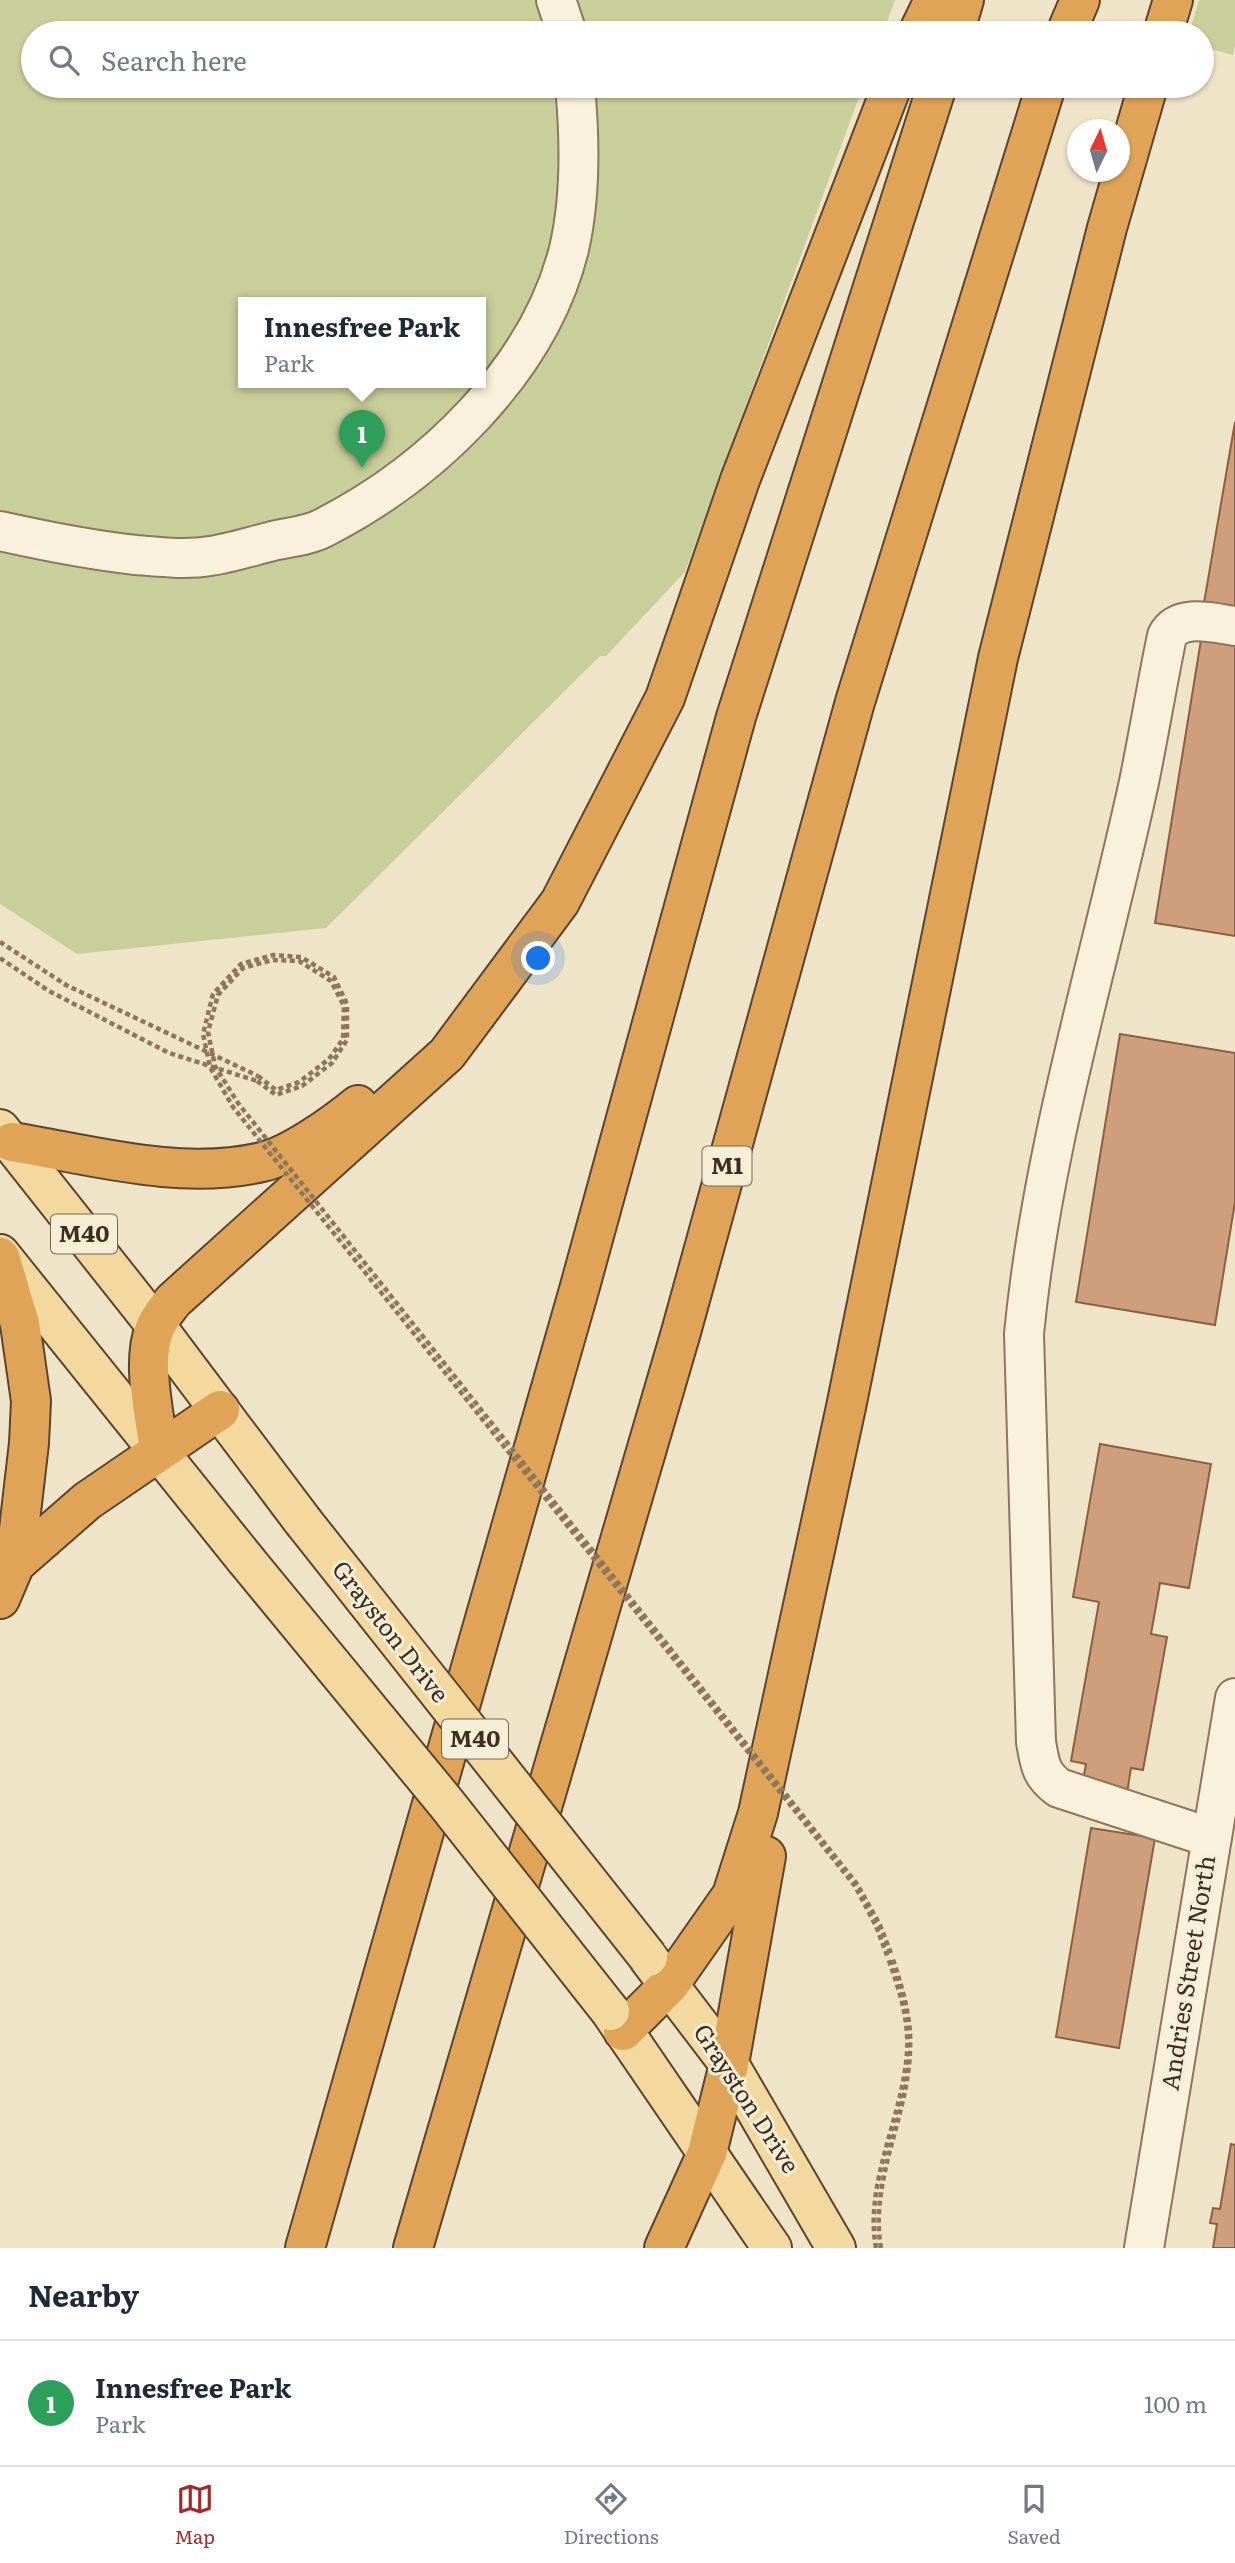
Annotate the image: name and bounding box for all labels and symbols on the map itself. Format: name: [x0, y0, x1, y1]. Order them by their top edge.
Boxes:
north arrow: [1067, 119, 1130, 182]
pin: 1: [339, 410, 385, 468]
your location: [521, 941, 555, 975]
road number: M1: [702, 1147, 752, 1186]
road number: M40: [51, 1214, 117, 1254]
street label: Grayston Drive: [325, 1552, 459, 1709]
road number: M40: [442, 1720, 508, 1758]
street label: Andries Street North: [1151, 1852, 1222, 2093]
street label: Grayston Drive: [687, 2016, 810, 2179]

